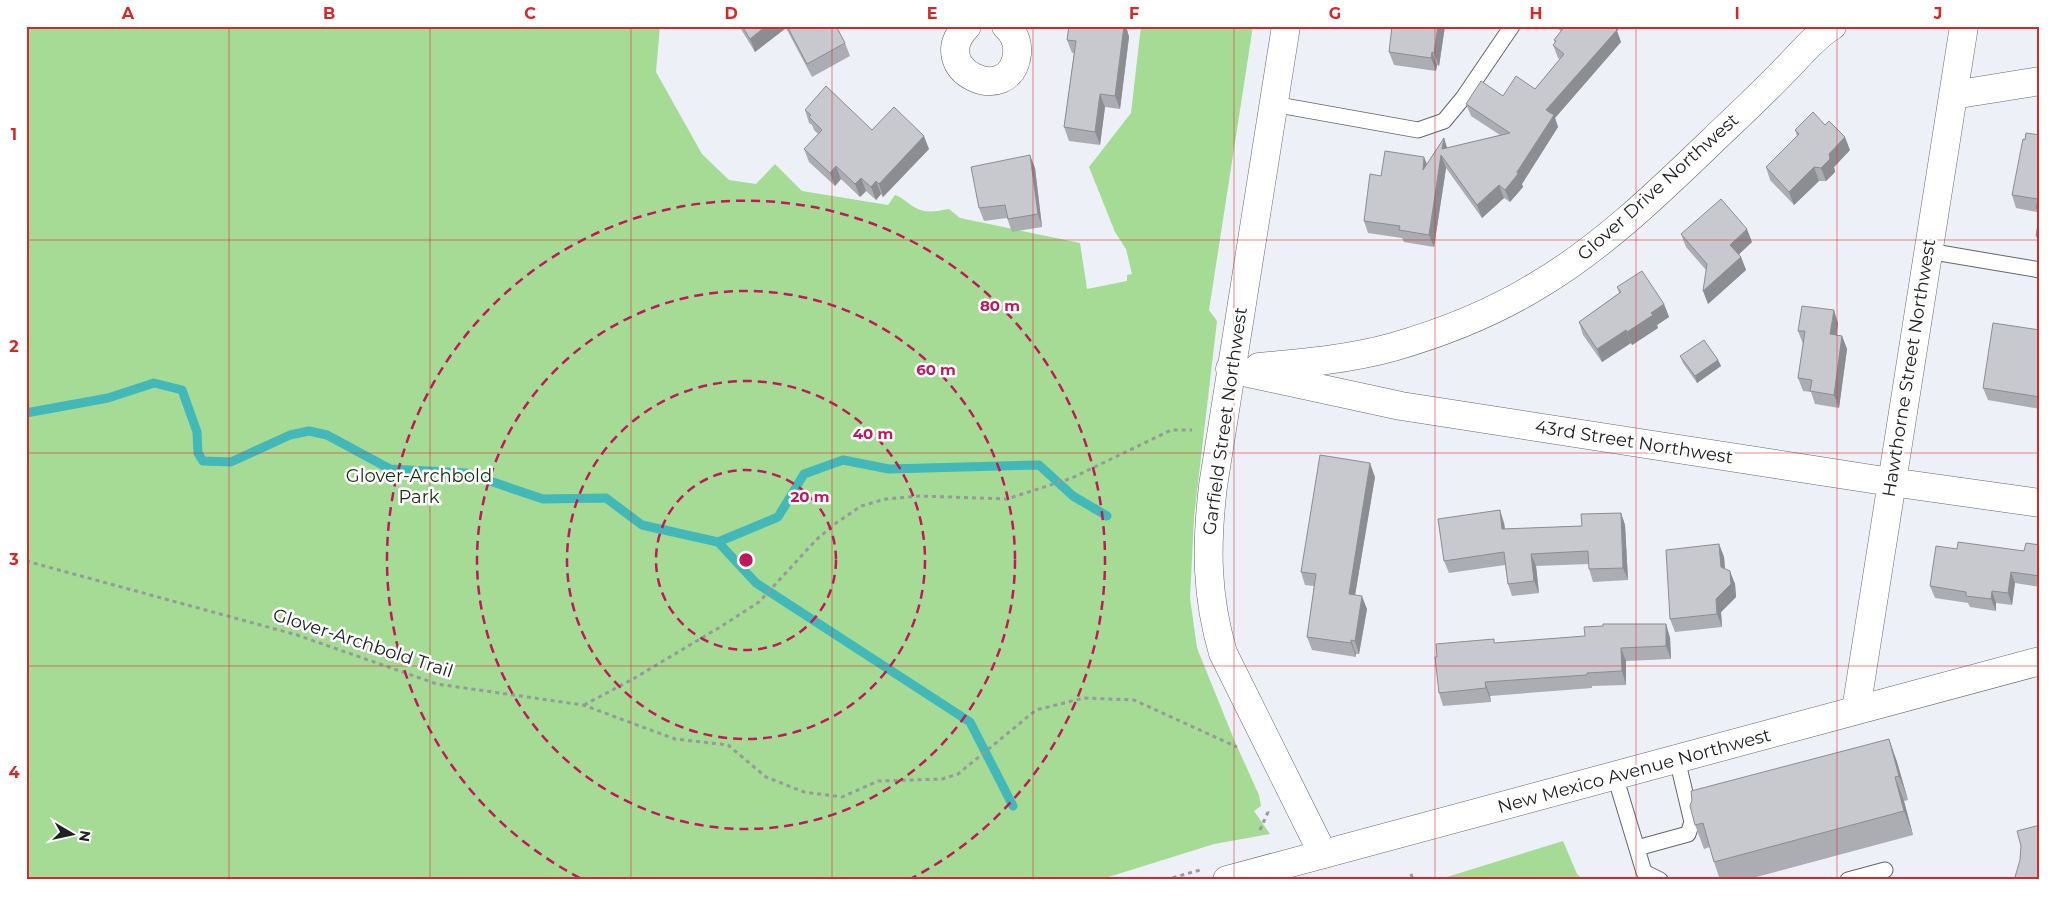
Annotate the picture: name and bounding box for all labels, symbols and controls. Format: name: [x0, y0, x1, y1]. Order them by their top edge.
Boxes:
text: A: [121, 4, 135, 23]
text: B: [323, 4, 335, 23]
text: C: [524, 4, 536, 23]
text: D: [724, 4, 738, 23]
text: E: [927, 4, 937, 23]
text: F: [1129, 4, 1139, 23]
text: G: [1329, 4, 1341, 23]
text: H: [1530, 4, 1542, 23]
text: I: [1734, 4, 1740, 23]
text: J: [1933, 4, 1942, 23]
street label: Glover Drive Northwest: [1573, 109, 1743, 265]
text: 1: [11, 125, 17, 144]
street label: Hawthorne Street Northwest: [1878, 237, 1940, 499]
text: 80 m: [980, 296, 1020, 315]
street label: Garfield Street Northwest: [1198, 306, 1252, 536]
text: 2: [9, 337, 19, 356]
text: 60 m: [916, 360, 956, 379]
street label: 43rd Street Northwest: [1533, 415, 1735, 469]
text: 40 m: [853, 424, 893, 443]
park label: Glover-Archbold Park: [346, 465, 492, 508]
text: 20 m: [790, 487, 830, 506]
text: 3: [8, 550, 19, 569]
centre of rings: [737, 551, 755, 569]
street label: Glover-Archbold Trail: [270, 604, 456, 682]
street label: New Mexico Avenue Northwest: [1495, 724, 1773, 818]
text: 4: [8, 763, 20, 782]
north arrow: [48, 808, 98, 858]
text: N: [75, 829, 95, 843]

